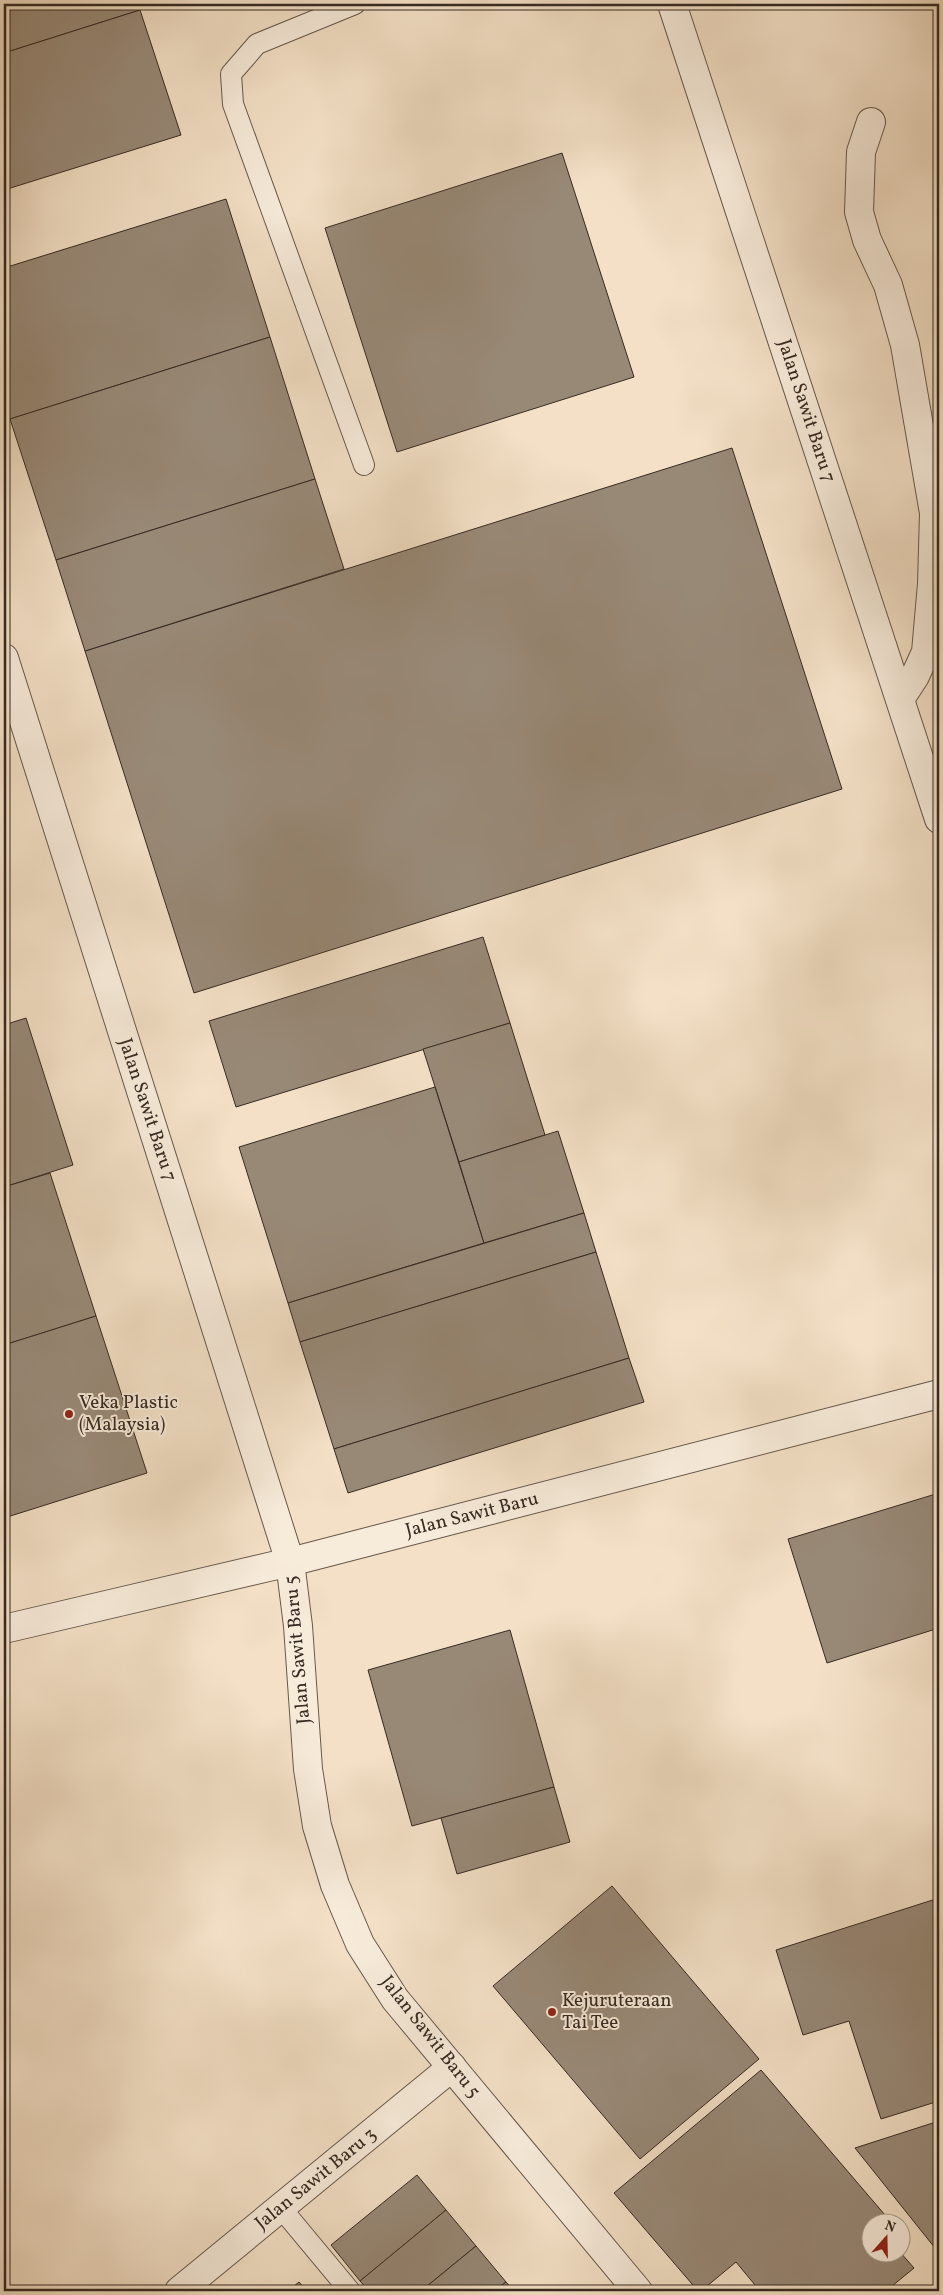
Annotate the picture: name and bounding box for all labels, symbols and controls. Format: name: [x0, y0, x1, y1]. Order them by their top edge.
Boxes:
street label: Jalan Sawit Baru 7: [771, 336, 841, 486]
street label: Jalan Sawit Baru 7: [112, 1035, 182, 1185]
place label: Veka Plastic (Malaysia): [79, 1390, 178, 1438]
marker: Veka Plastic (Malaysia): [63, 1408, 75, 1420]
street label: Jalan Sawit Baru: [403, 1486, 541, 1544]
street label: Jalan Sawit Baru 5: [279, 1575, 317, 1725]
street label: Jalan Sawit Baru 5: [374, 1970, 486, 2104]
place label: Kejuruteraan Tai Tee: [562, 1988, 672, 2036]
marker: Kejuruteraan Tai Tee: [546, 2006, 558, 2018]
street label: Jalan Sawit Baru 3: [250, 2122, 382, 2236]
north arrow: [860, 2212, 910, 2262]
text: N: [882, 2217, 898, 2238]

